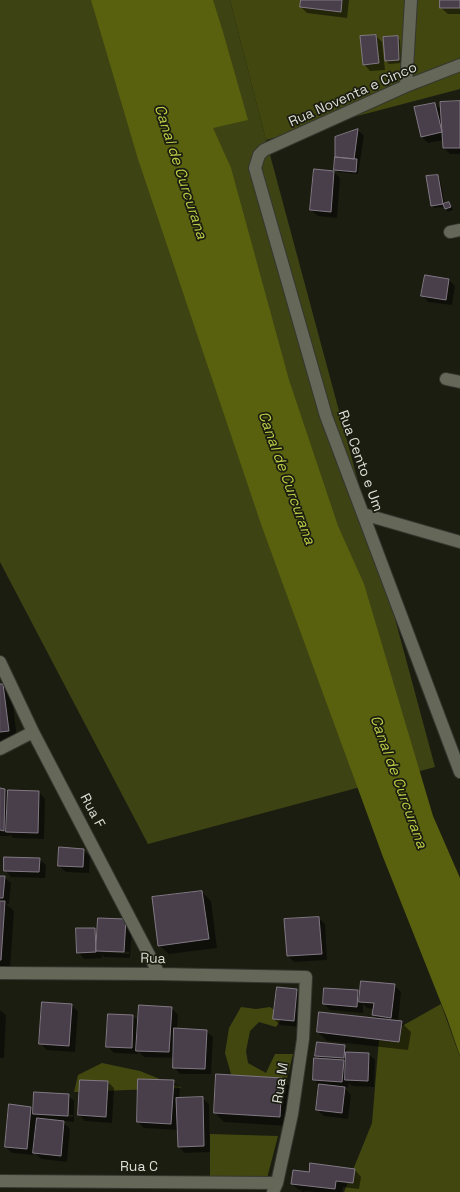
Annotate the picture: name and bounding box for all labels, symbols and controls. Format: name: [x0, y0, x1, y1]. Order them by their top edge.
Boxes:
street label: Rua Noventa e Cinco: [286, 59, 420, 131]
water label: Canal de Curcurana: [150, 103, 210, 241]
street label: Rua Cento e Um: [334, 408, 386, 514]
water label: Canal de Curcurana: [254, 409, 318, 547]
water label: Canal de Curcurana: [366, 713, 430, 851]
street label: Rua F: [76, 791, 108, 831]
street label: Rua: [140, 950, 166, 968]
street label: Rua M: [269, 1061, 293, 1105]
street label: Rua C: [120, 1159, 158, 1175]

